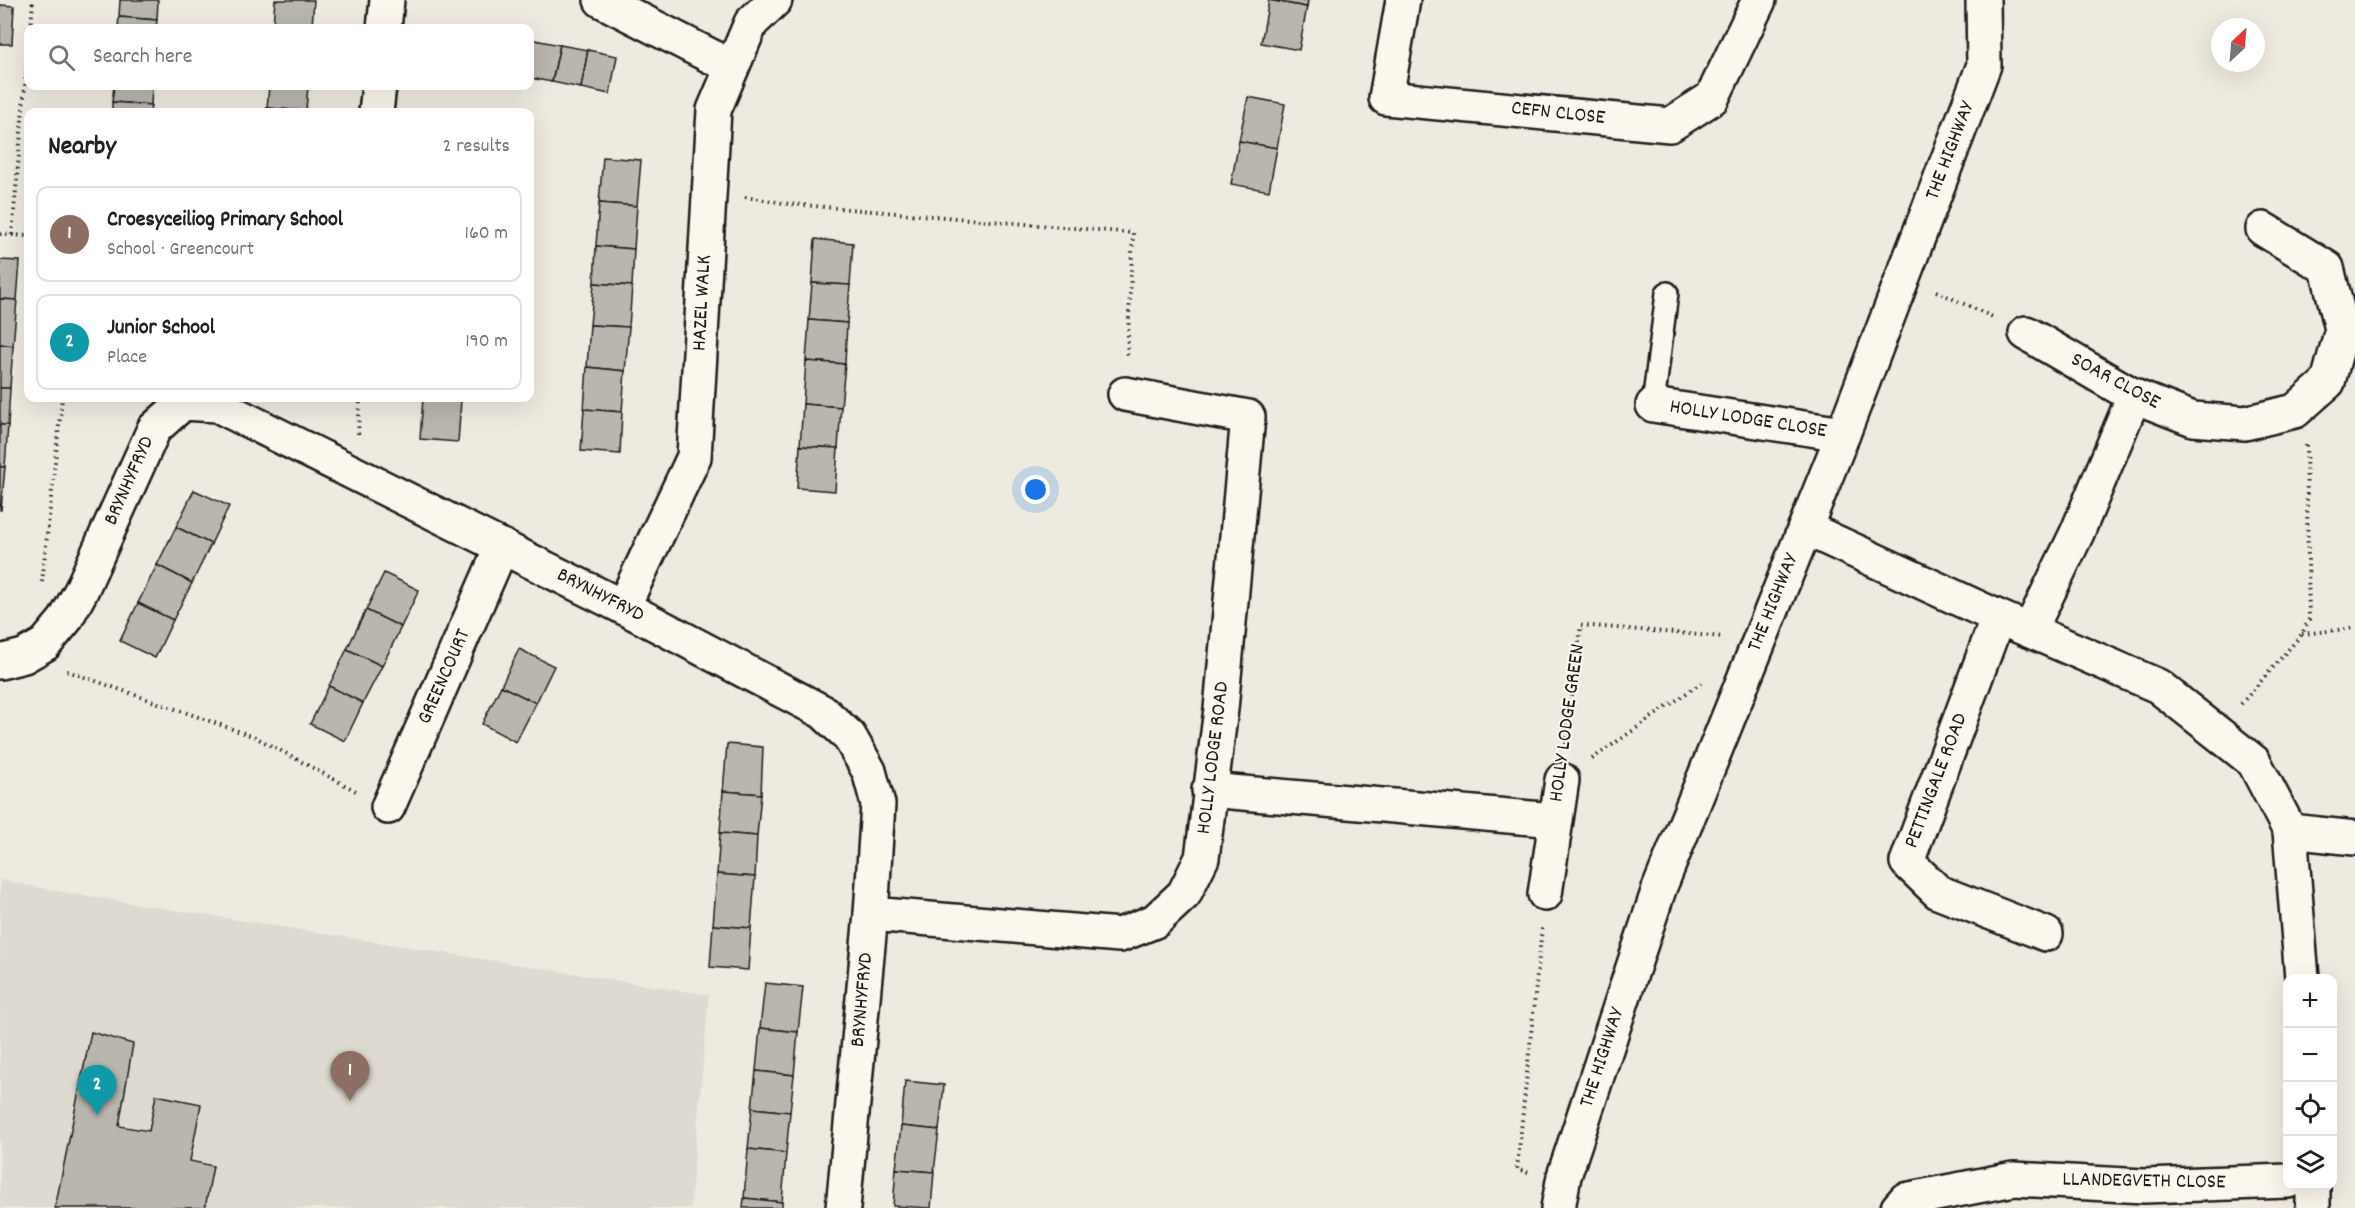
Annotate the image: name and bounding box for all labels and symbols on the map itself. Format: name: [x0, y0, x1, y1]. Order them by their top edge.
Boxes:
north arrow: [2211, 18, 2265, 72]
street label: CEFN CLOSE: [1510, 94, 1607, 134]
street label: THE HIGHWAY: [1918, 96, 1984, 205]
street label: HAZEL WALK: [686, 254, 721, 352]
street label: SOAR CLOSE: [2065, 346, 2166, 418]
street label: HOLLY LODGE CLOSE: [1667, 393, 1829, 447]
street label: BRYNHYFRYD: [97, 431, 163, 530]
your location: [1021, 475, 1050, 504]
street label: THE HIGHWAY: [1741, 548, 1808, 657]
street label: BRYNHYFRYD: [551, 561, 649, 631]
street label: GREENCOURT: [411, 624, 480, 729]
street label: HOLLY LODGE GREEN: [1542, 642, 1594, 804]
street label: HOLLY LODGE ROAD: [1190, 680, 1238, 836]
street label: PETTINGALE ROAD: [1897, 709, 1977, 853]
street label: BRYNHYFRYD: [844, 951, 882, 1049]
street label: THE HIGHWAY: [1573, 1003, 1634, 1112]
pin: 1: [330, 1052, 370, 1101]
pin: 2: [78, 1066, 116, 1115]
street label: LLANDEGVETH CLOSE: [2062, 1166, 2226, 1198]

